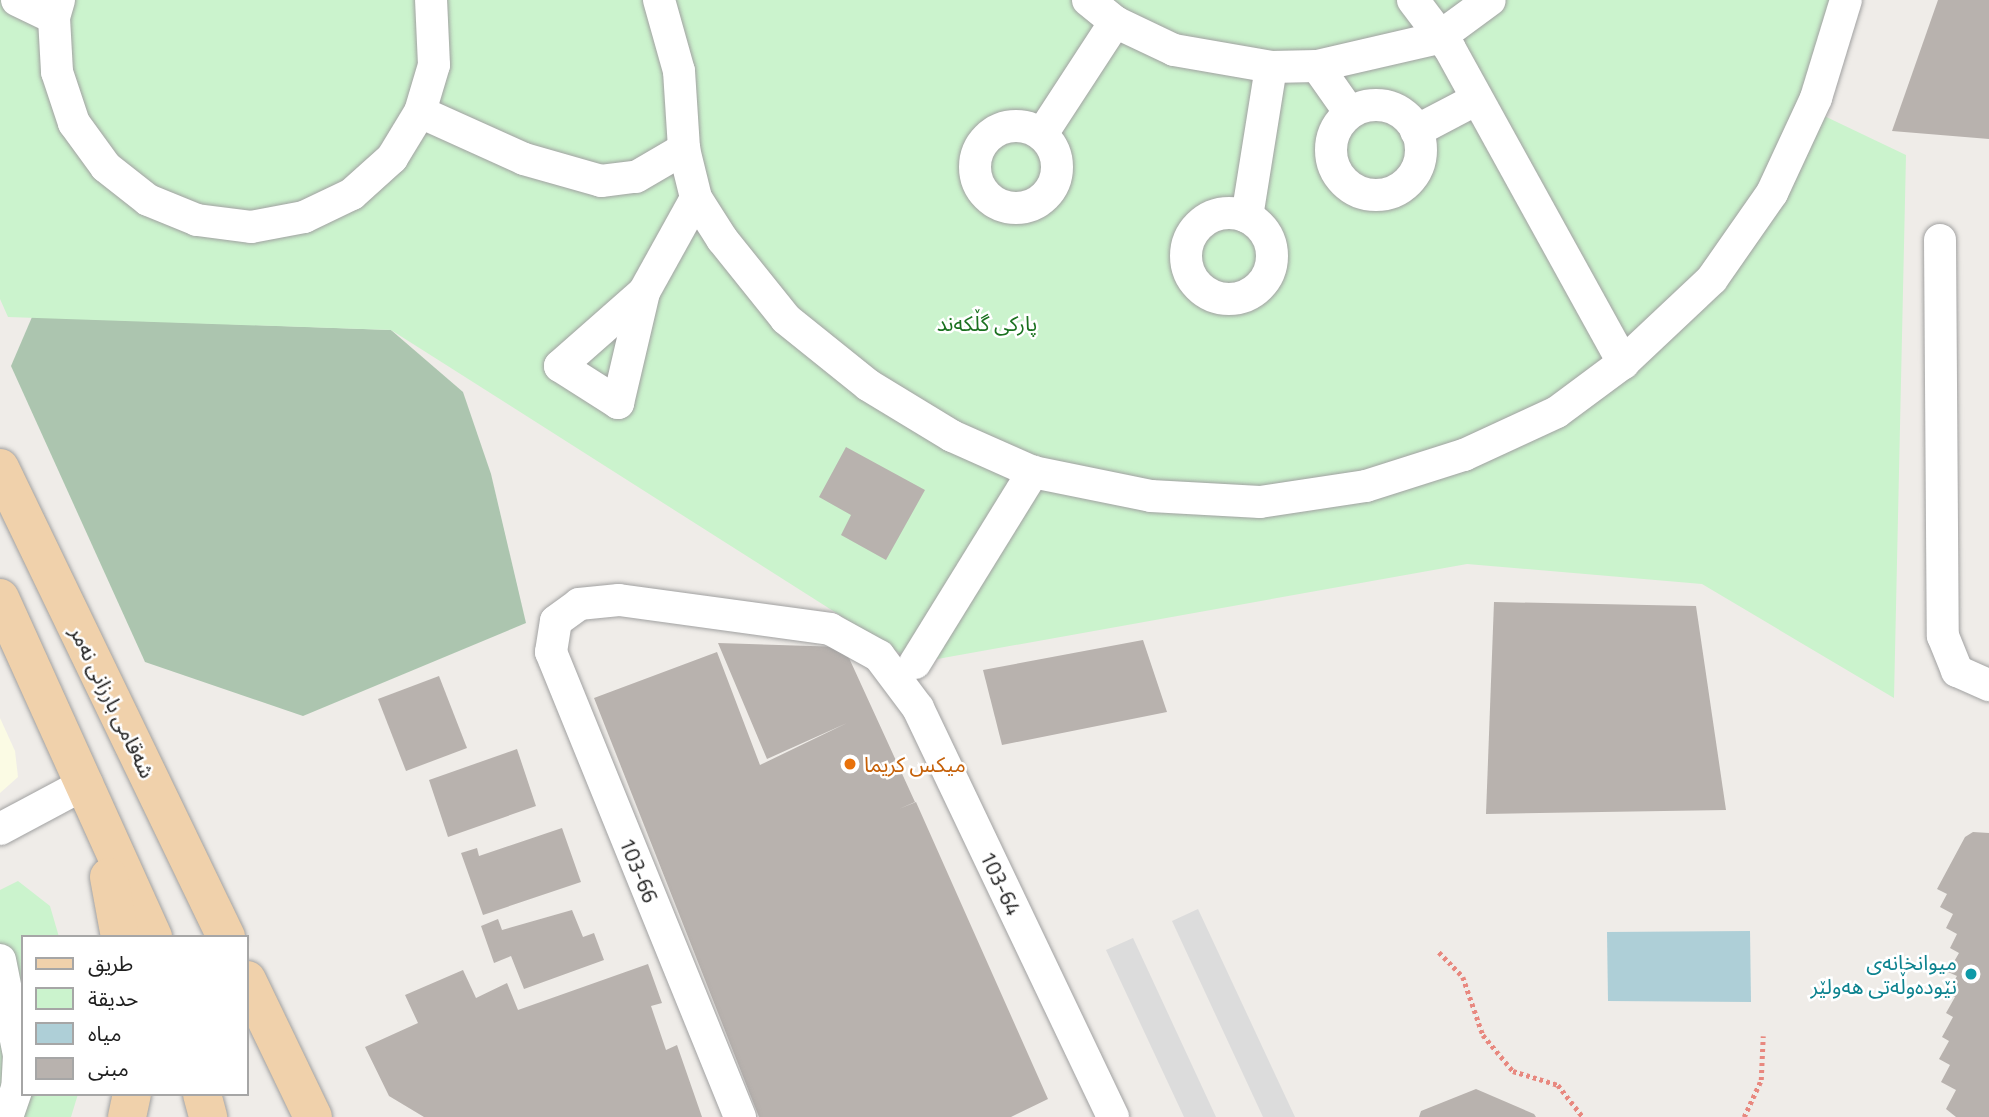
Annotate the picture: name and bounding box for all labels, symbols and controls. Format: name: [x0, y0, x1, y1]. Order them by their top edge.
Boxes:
park label: پارکی گڵکەند: [937, 310, 1037, 336]
street label: شەقامی بارزانی نەمر: [65, 622, 161, 782]
place label: ميكس كريما: [864, 751, 966, 777]
marker: ميكس كريما: [842, 756, 858, 772]
street label: 103-66: [615, 834, 663, 906]
street label: 103-64: [975, 847, 1027, 919]
legend: [21, 935, 248, 1096]
text: طريق: [88, 947, 133, 979]
place label: میوانخانەی نێودەوڵەتی هەولێر: [1810, 949, 1957, 999]
marker: میوانخانەی نێودەوڵەتی هەولێر: [1963, 966, 1979, 982]
text: حديقة: [88, 982, 138, 1014]
text: مياه: [88, 1017, 121, 1049]
text: مبنى: [88, 1052, 129, 1084]

